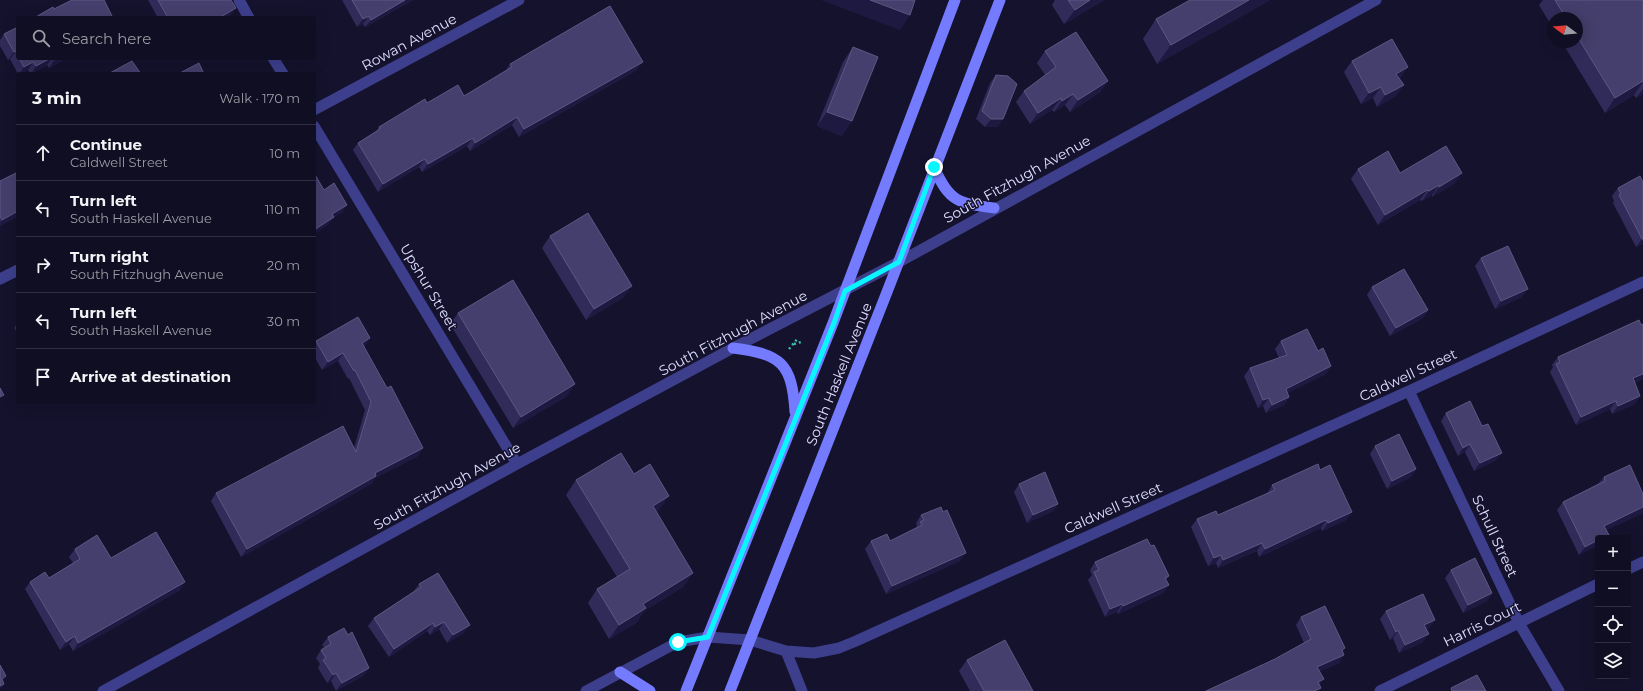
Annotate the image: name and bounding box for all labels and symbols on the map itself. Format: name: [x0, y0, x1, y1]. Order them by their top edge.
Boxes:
street label: Rowan Avenue: [358, 9, 460, 75]
north arrow: [1547, 12, 1583, 48]
street label: South Fitzhugh Avenue: [940, 131, 1094, 227]
route end: [925, 158, 943, 176]
street label: Upshur Street: [396, 240, 462, 334]
street label: South Fitzhugh Avenue: [656, 286, 810, 380]
street label: South Haskell Avenue: [802, 300, 876, 448]
street label: Caldwell Street: [1356, 344, 1460, 405]
street label: South Fitzhugh Avenue: [370, 438, 524, 534]
street label: Caldwell Street: [1061, 478, 1165, 538]
street label: Schull Street: [1468, 492, 1522, 580]
street label: Harris Court: [1440, 597, 1524, 651]
route start: [669, 633, 687, 651]

